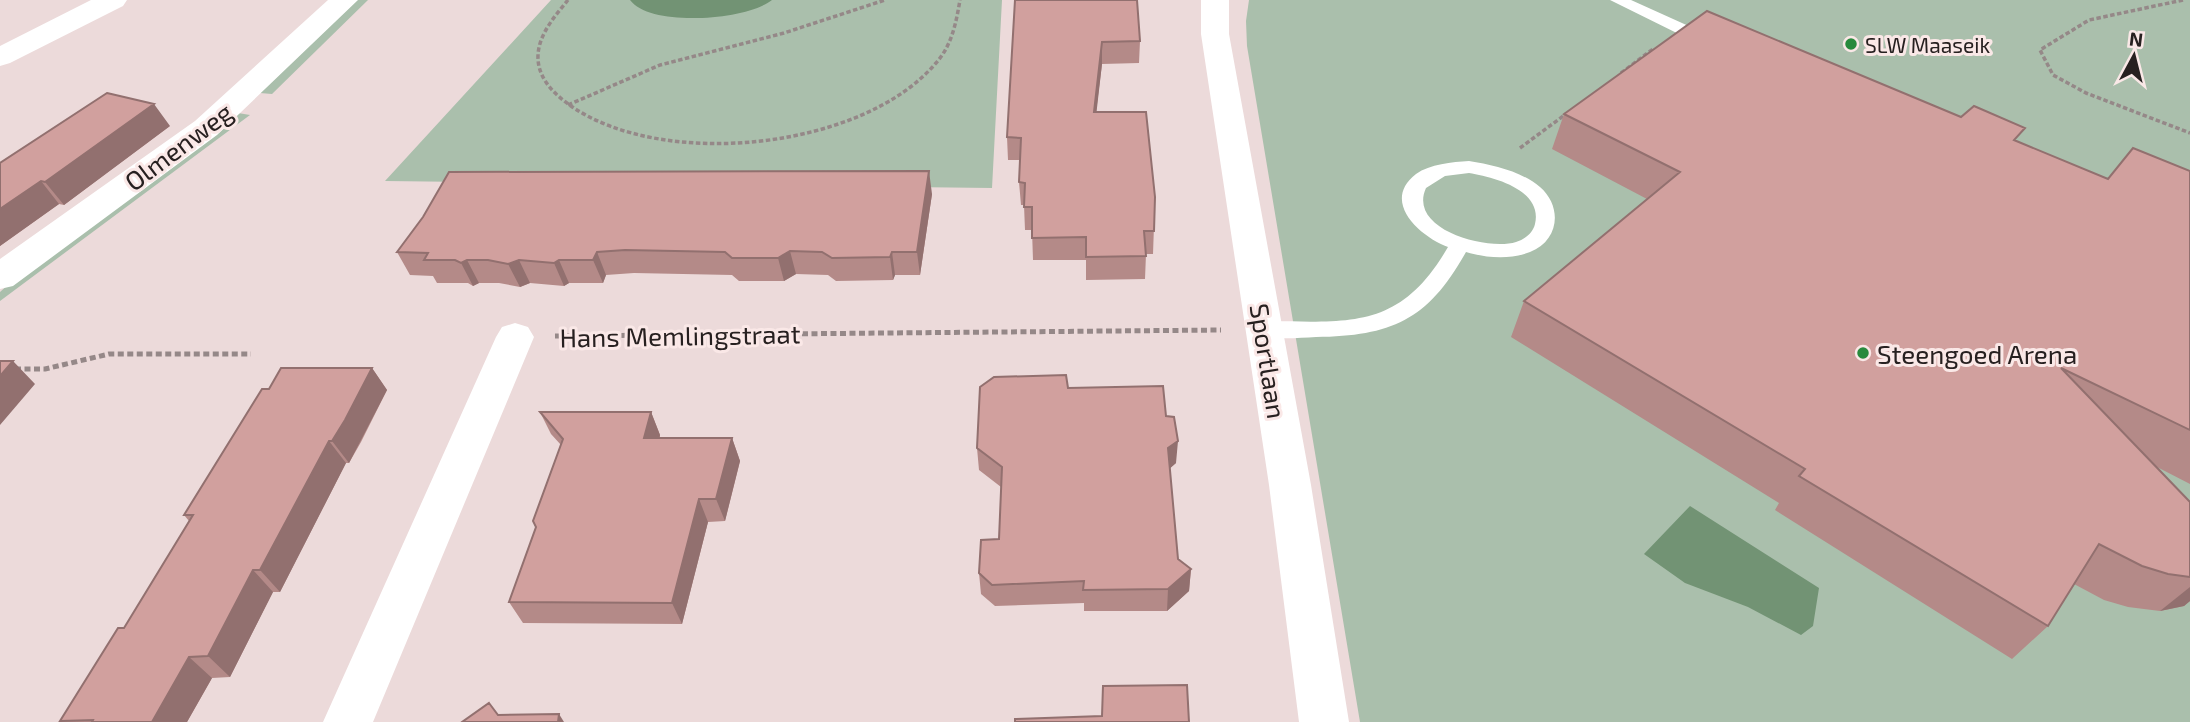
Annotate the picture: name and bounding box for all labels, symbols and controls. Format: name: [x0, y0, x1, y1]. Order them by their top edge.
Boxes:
north arrow: [2099, 21, 2169, 91]
text: N: [2128, 26, 2144, 51]
place label: SLW Maaseik: [1865, 32, 1990, 57]
marker: SLW Maaseik: [1843, 36, 1859, 52]
street label: Olmenweg: [118, 95, 238, 197]
street label: Sportlaan: [1245, 301, 1293, 421]
street label: Hans Memlingstraat: [559, 317, 801, 353]
place label: Steengoed Arena: [1877, 338, 2077, 369]
marker: Steengoed Arena: [1855, 345, 1871, 361]

